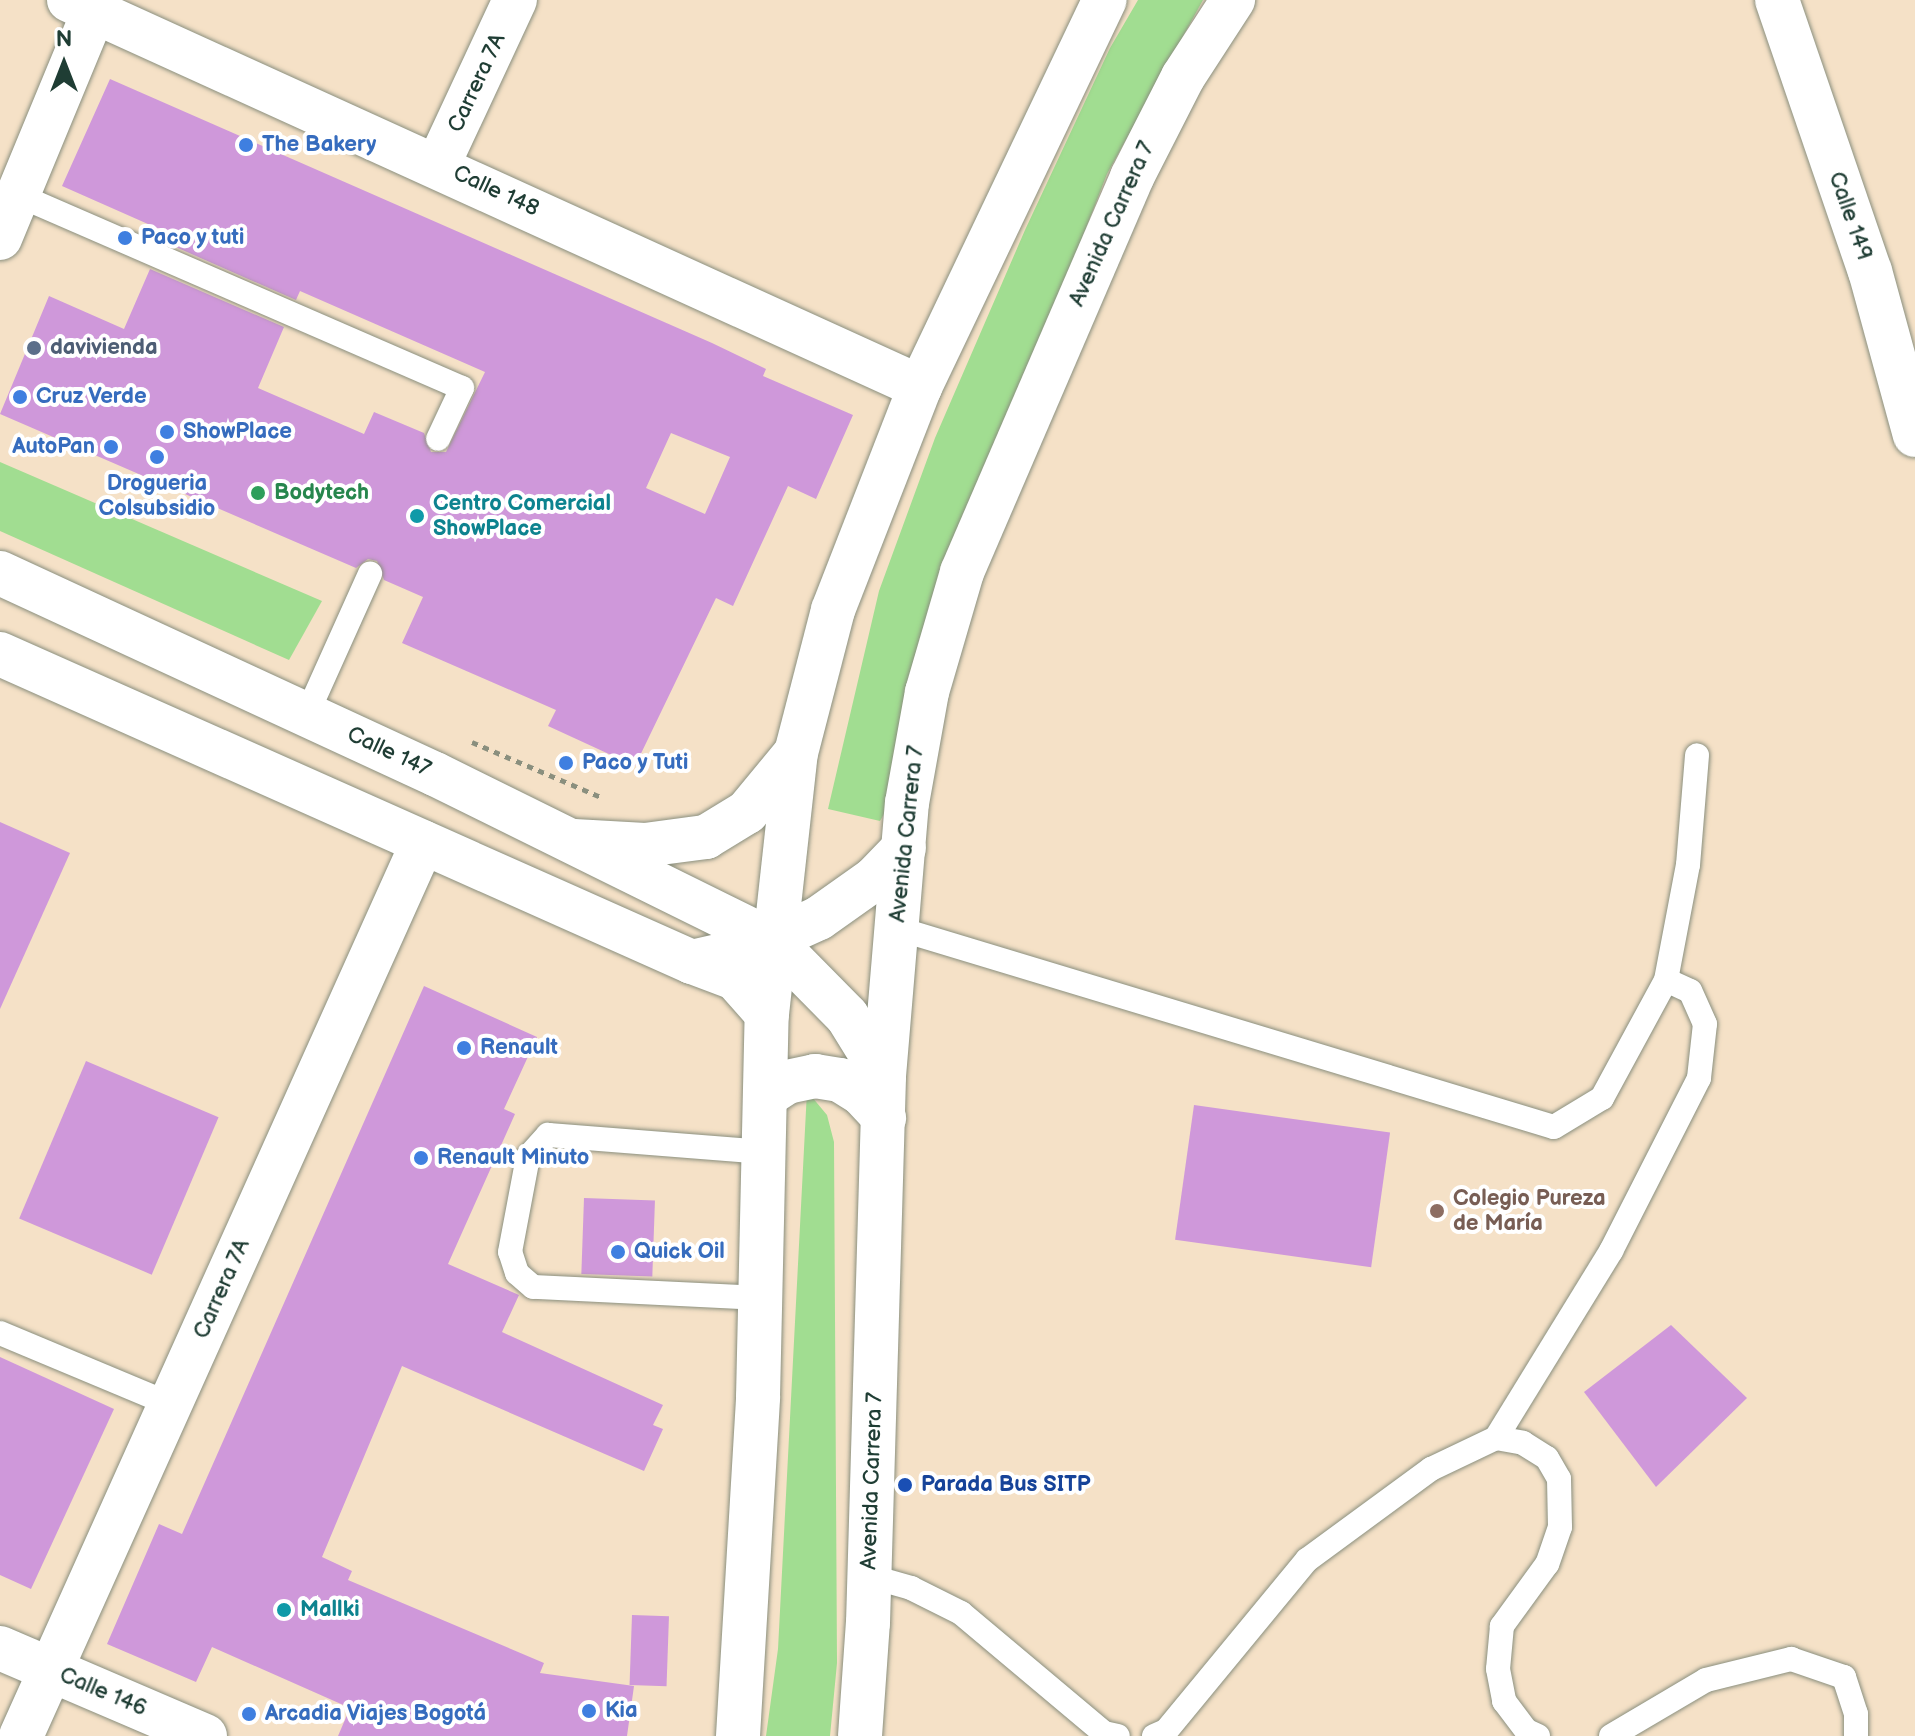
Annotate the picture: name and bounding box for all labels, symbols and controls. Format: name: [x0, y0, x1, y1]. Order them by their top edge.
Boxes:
north arrow: [24, 24, 104, 104]
text: N: [56, 26, 72, 53]
street label: Carrera 7A: [442, 29, 512, 137]
place label: The Bakery: [262, 132, 376, 158]
marker: The Bakery: [237, 136, 255, 154]
street label: Avenida Carrera 7: [1064, 137, 1160, 311]
street label: Calle 148: [449, 160, 543, 222]
street label: Calle 149: [1823, 168, 1877, 264]
place label: Paco y tuti: [141, 225, 245, 251]
marker: Paco y tuti: [116, 229, 134, 247]
place label: davivienda: [50, 335, 158, 361]
marker: davivienda: [25, 339, 43, 357]
place label: Cruz Verde: [36, 384, 148, 410]
marker: Cruz Verde: [11, 388, 29, 406]
place label: ShowPlace: [183, 419, 292, 445]
marker: ShowPlace: [158, 423, 176, 441]
place label: AutoPan: [12, 434, 95, 460]
marker: AutoPan: [102, 438, 120, 456]
marker: Drogueria Colsubsidio: [148, 448, 166, 466]
place label: Drogueria Colsubsidio: [99, 470, 215, 522]
place label: Bodytech: [274, 480, 369, 506]
marker: Bodytech: [249, 484, 267, 502]
place label: Centro Comercial ShowPlace: [433, 490, 611, 542]
marker: Centro Comercial ShowPlace: [408, 507, 426, 525]
street label: Calle 147: [343, 721, 435, 783]
street label: Avenida Carrera 7: [885, 744, 929, 924]
place label: Paco y Tuti: [582, 750, 689, 776]
marker: Paco y Tuti: [557, 754, 575, 772]
place label: Renault: [480, 1035, 558, 1061]
marker: Renault: [455, 1039, 473, 1057]
place label: Renault Minuto: [437, 1145, 589, 1171]
marker: Renault Minuto: [412, 1149, 430, 1167]
place label: Colegio Pureza de María: [1453, 1185, 1606, 1236]
marker: Colegio Pureza de María: [1428, 1202, 1446, 1220]
street label: Carrera 7A: [188, 1235, 256, 1343]
place label: Quick Oil: [634, 1239, 725, 1265]
marker: Quick Oil: [609, 1243, 627, 1261]
street label: Avenida Carrera 7: [856, 1392, 888, 1570]
place label: Parada Bus SITP: [921, 1472, 1090, 1498]
marker: Parada Bus SITP: [896, 1476, 914, 1494]
place label: Mallki: [300, 1597, 360, 1623]
marker: Mallki: [275, 1601, 293, 1619]
street label: Calle 146: [55, 1662, 151, 1722]
place label: Kia: [605, 1698, 638, 1724]
place label: Arcadia Viajes Bogotá: [265, 1701, 487, 1727]
marker: Kia: [580, 1702, 598, 1720]
marker: Arcadia Viajes Bogotá: [240, 1705, 258, 1723]

